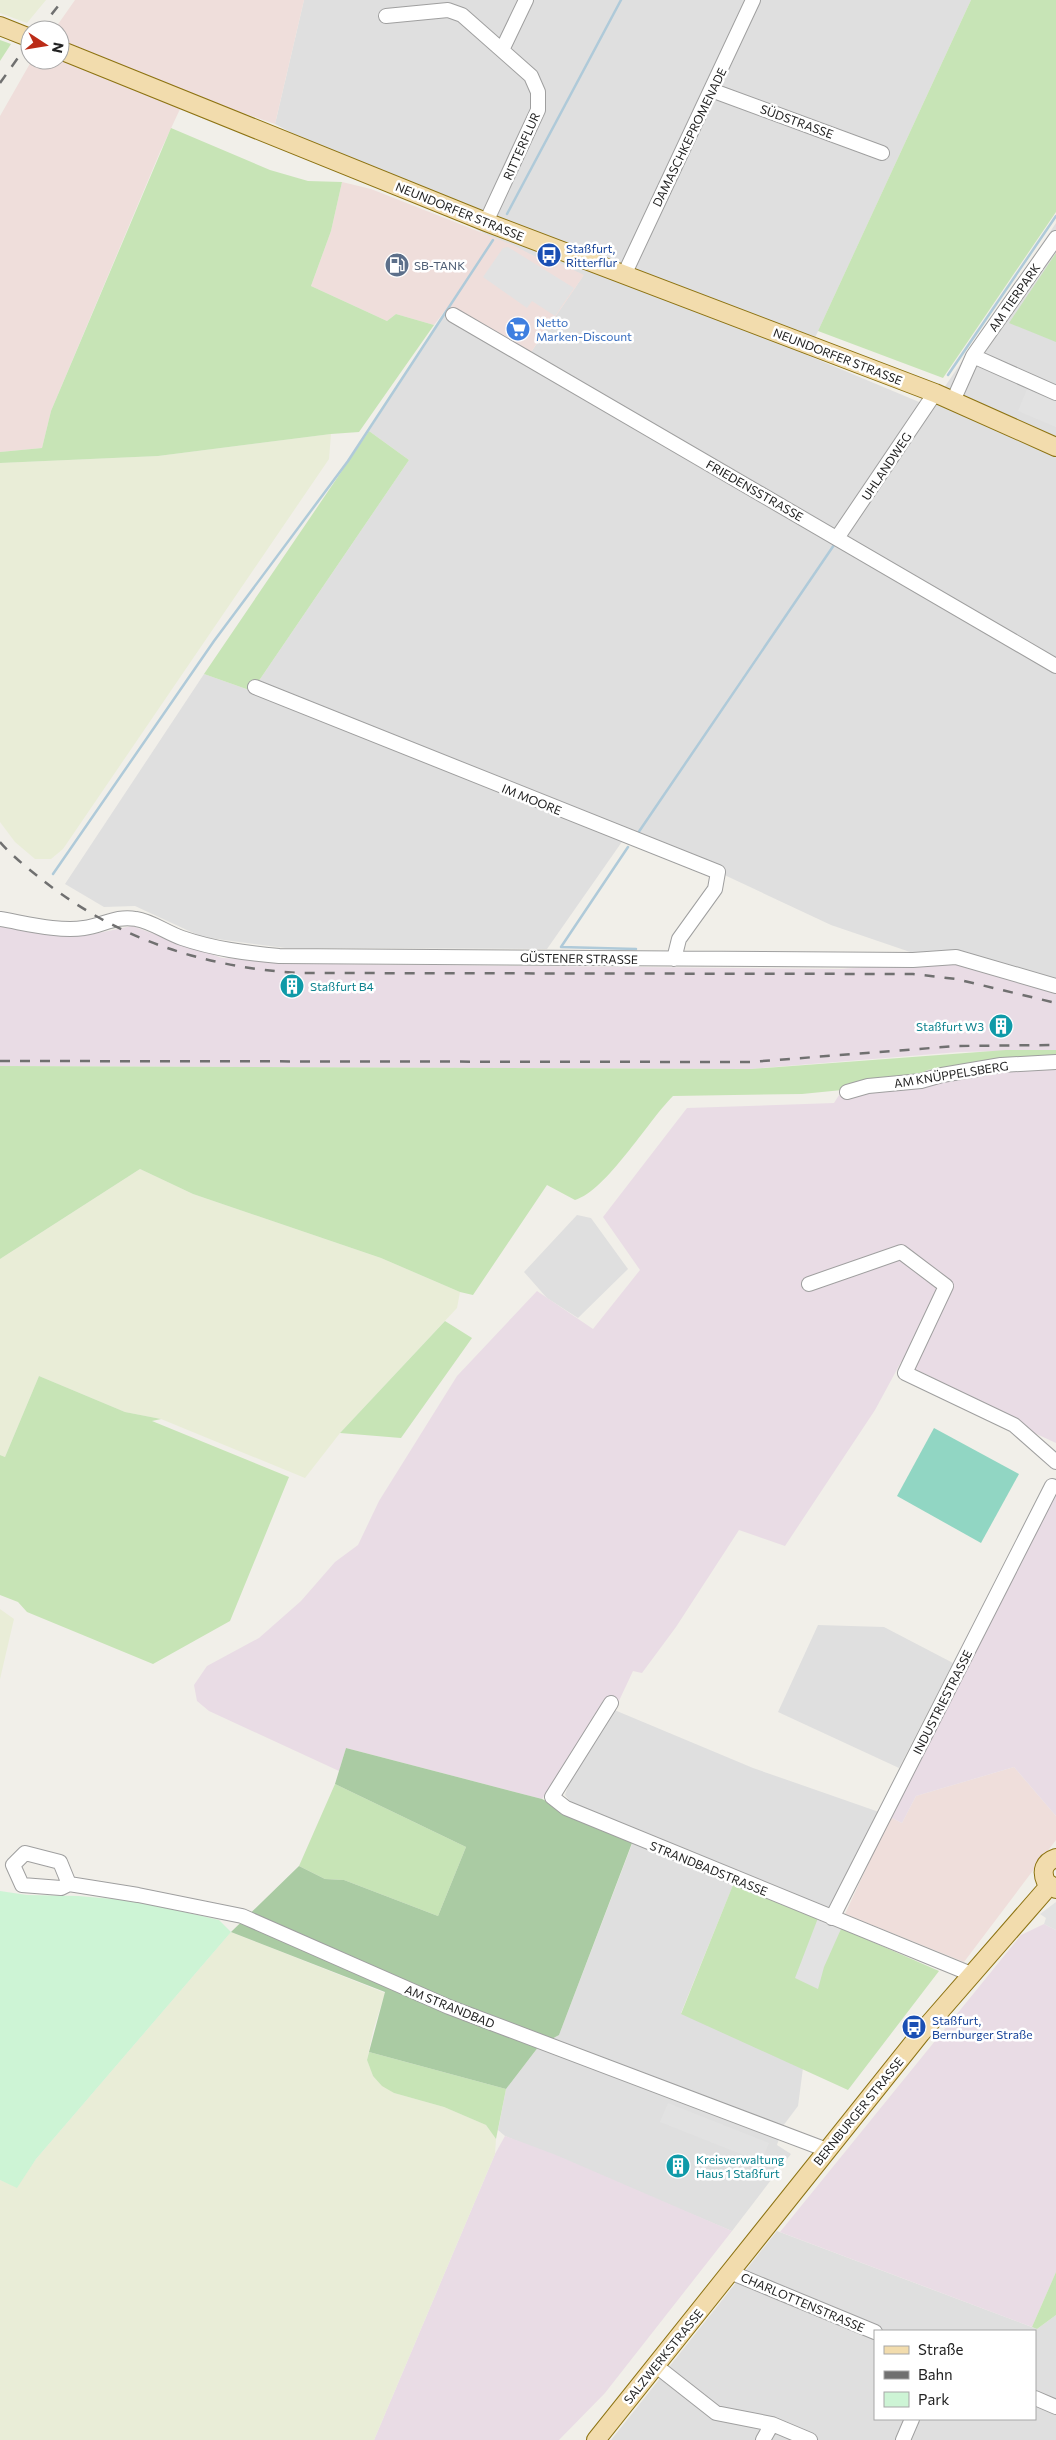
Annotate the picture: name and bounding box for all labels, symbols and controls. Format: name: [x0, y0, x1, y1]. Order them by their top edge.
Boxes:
north arrow: [20, 20, 70, 70]
text: N: [49, 41, 68, 55]
street label: DAMASCHKEPROMENADE: [649, 65, 729, 209]
street label: SÜDSTRASSE: [759, 101, 835, 141]
street label: RITTERFLUR: [500, 110, 542, 182]
street label: NEUNDORFER STRASSE: [394, 179, 526, 243]
place label: Staßfurt, Ritterflur: [566, 241, 617, 269]
bus stop icon: Staßfurt, Ritterflur: [536, 242, 562, 268]
fuel station icon: SB-TANK: [384, 252, 410, 278]
place label: SB-TANK: [414, 258, 465, 272]
street label: AM TIERPARK: [985, 260, 1043, 334]
place label: Netto Marken-Discount: [536, 315, 632, 343]
supermarket icon: Netto Marken-Discount: [505, 316, 531, 342]
street label: NEUNDORFER STRASSE: [771, 325, 905, 387]
street label: UHLANDWEG: [858, 429, 914, 503]
street label: FRIEDENSSTRASSE: [704, 457, 806, 523]
street label: IM MOORE: [500, 781, 564, 817]
street label: GÜSTENER STRASSE: [520, 950, 638, 966]
building icon: Staßfurt B4: [279, 973, 305, 999]
place label: Staßfurt B4: [310, 979, 374, 993]
building icon: Staßfurt W3: [988, 1013, 1014, 1039]
place label: Staßfurt W3: [916, 1019, 984, 1033]
street label: AM KNÜPPELSBERG: [893, 1058, 1009, 1090]
street label: INDUSTRIESTRASSE: [910, 1647, 974, 1757]
street label: STRANDBADSTRASSE: [648, 1838, 770, 1898]
street label: AM STRANDBAD: [403, 1982, 497, 2030]
place label: Staßfurt, Bernburger Straße: [932, 2013, 1033, 2041]
bus stop icon: Staßfurt, Bernburger Straße: [901, 2014, 927, 2040]
street label: BERNBURGER STRASSE: [810, 2054, 906, 2168]
place label: Kreisverwaltung Haus 1 Staßfurt: [696, 2152, 785, 2180]
building icon: Kreisverwaltung Haus 1 Staßfurt: [665, 2153, 691, 2179]
street label: CHARLOTTENSTRASSE: [739, 2270, 867, 2334]
street label: SALZWERKSTRASSE: [620, 2306, 706, 2406]
legend: [874, 2330, 1036, 2420]
text: Straße: [918, 2340, 964, 2358]
text: Bahn: [918, 2365, 953, 2383]
text: Park: [918, 2390, 949, 2408]

